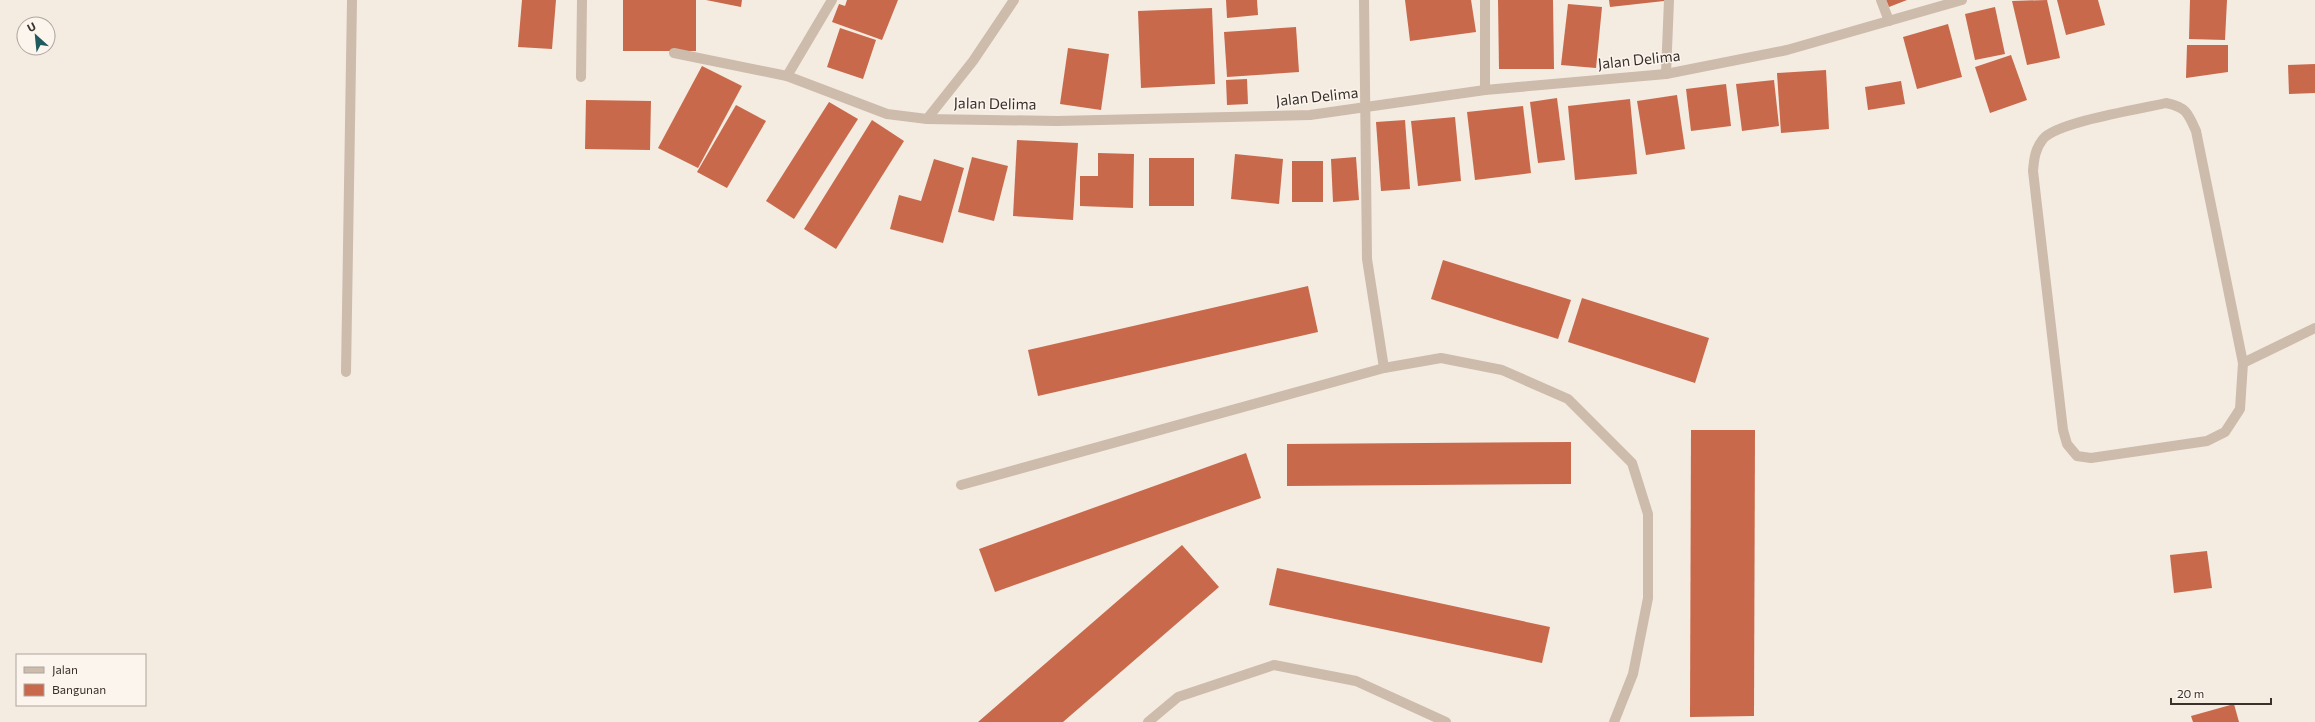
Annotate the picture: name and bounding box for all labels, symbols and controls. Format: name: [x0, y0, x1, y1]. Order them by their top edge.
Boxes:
north arrow: [16, 16, 56, 56]
text: U: [25, 19, 38, 34]
street label: Jalan Delima: [1597, 46, 1681, 72]
street label: Jalan Delima: [1275, 83, 1359, 109]
street label: Jalan Delima: [953, 93, 1037, 113]
legend: [16, 654, 146, 706]
text: Jalan: [52, 662, 78, 677]
scale bar: [2171, 680, 2271, 706]
text: Bangunan: [52, 682, 106, 696]
text: 20 m: [2177, 686, 2204, 700]

